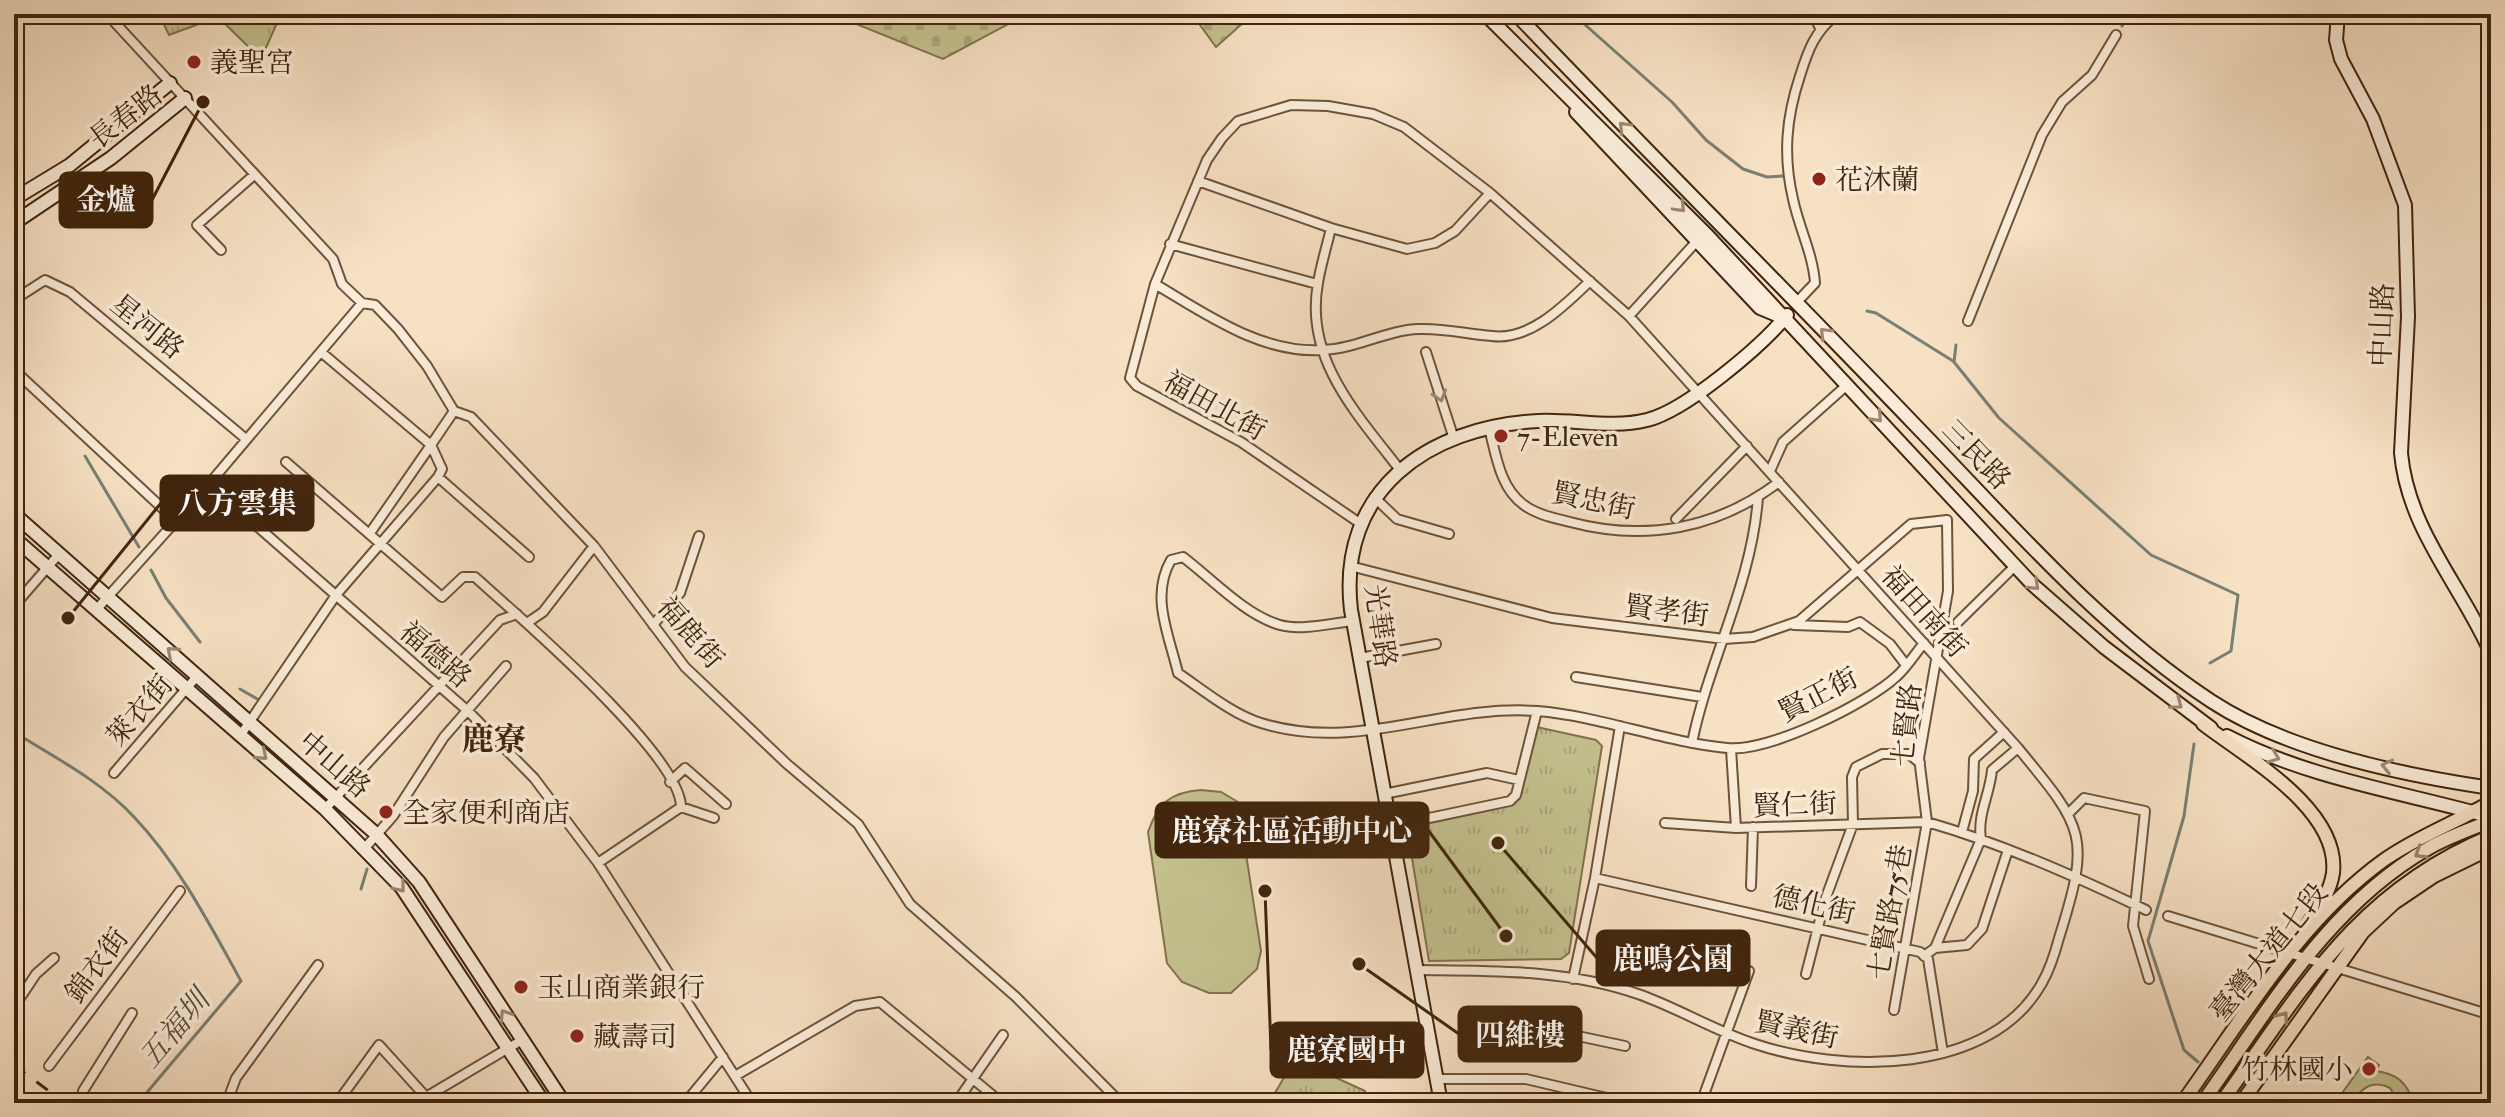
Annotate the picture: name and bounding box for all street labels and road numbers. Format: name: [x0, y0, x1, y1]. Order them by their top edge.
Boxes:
street label: 長春路: [82, 78, 170, 157]
street label: 中山路: [2364, 282, 2401, 368]
street label: 星河路: [103, 287, 191, 367]
street label: 福田北街: [1157, 364, 1272, 449]
street label: 三民路: [1934, 413, 2018, 497]
street label: 賢忠街: [1549, 476, 1638, 527]
street label: 福田南街: [1873, 559, 1974, 665]
street label: 光華路: [1356, 582, 1403, 670]
street label: 賢孝街: [1623, 589, 1711, 634]
street label: 福鹿街: [649, 590, 731, 676]
street label: 福德路: [392, 614, 478, 696]
street label: 賢正街: [1773, 661, 1864, 730]
street label: 萊衣街: [99, 668, 181, 754]
street label: 七賢路: [1886, 682, 1929, 769]
street label: 中山路: [291, 724, 377, 806]
street label: 賢仁街: [1752, 787, 1838, 824]
street label: 七賢路75巷: [1861, 842, 1920, 983]
street label: 臺灣大道七段: [2203, 877, 2336, 1029]
street label: 德化街: [1769, 879, 1859, 932]
street label: 錦衣街: [58, 922, 136, 1010]
street label: 賢義街: [1752, 1005, 1841, 1056]

